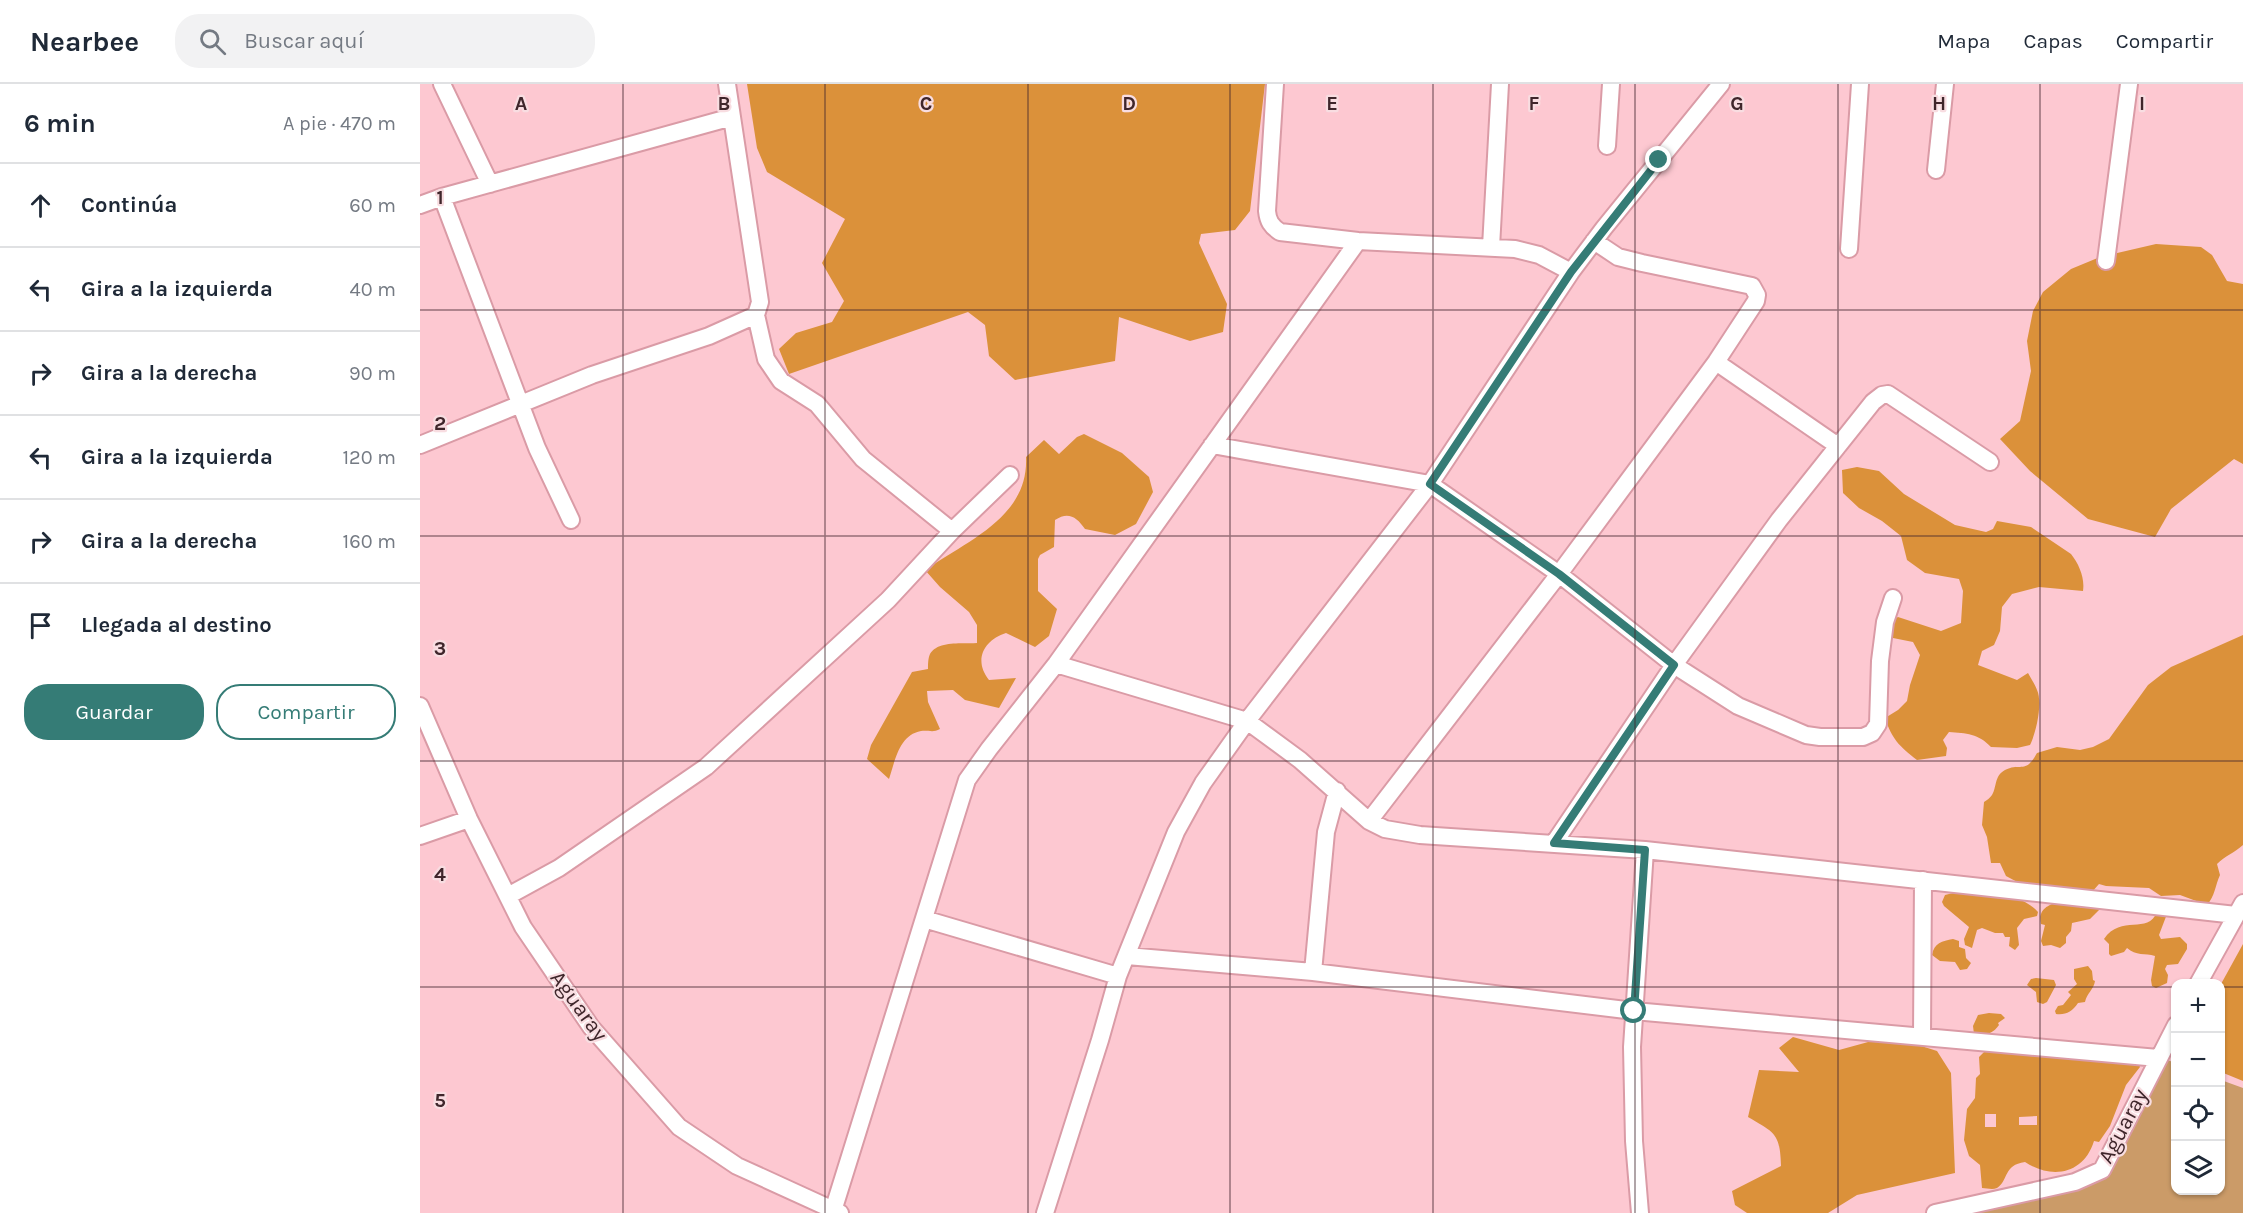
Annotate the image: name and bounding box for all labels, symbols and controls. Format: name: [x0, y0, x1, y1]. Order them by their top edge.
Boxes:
search box: [175, 14, 595, 68]
text: Nearbee: [30, 25, 139, 58]
icon: search: [196, 25, 229, 58]
text: Buscar aquí: [244, 28, 364, 54]
text: Mapa: [1937, 29, 1991, 53]
text: Capas: [2024, 29, 2083, 53]
text: Compartir: [2116, 29, 2213, 53]
text: A: [515, 92, 528, 115]
text: B: [718, 92, 730, 115]
text: C: [920, 92, 932, 115]
text: D: [1122, 92, 1136, 115]
text: E: [1326, 92, 1338, 115]
text: F: [1529, 92, 1540, 115]
text: G: [1730, 92, 1744, 115]
text: H: [1932, 92, 1946, 115]
text: I: [2139, 92, 2145, 115]
text: 6 min: [24, 108, 96, 139]
text: A pie · 470 m: [283, 112, 396, 135]
route end: [1645, 146, 1671, 172]
text: 1: [436, 186, 444, 209]
icon: ahead: [24, 189, 57, 222]
text: Continúa: [81, 192, 177, 218]
text: 60 m: [349, 194, 396, 217]
icon: left: [24, 273, 57, 306]
text: Gira a la izquierda: [81, 276, 273, 302]
text: 40 m: [350, 278, 396, 301]
icon: right: [24, 357, 57, 390]
text: Gira a la derecha: [81, 360, 257, 386]
text: 90 m: [349, 362, 396, 385]
text: 2: [434, 412, 446, 435]
icon: left: [24, 441, 57, 474]
text: Gira a la izquierda: [81, 444, 273, 470]
text: 120 m: [342, 446, 396, 469]
icon: right: [24, 525, 57, 558]
text: Gira a la derecha: [81, 528, 257, 554]
text: 160 m: [343, 530, 396, 553]
icon: arrive: [24, 609, 57, 642]
text: Llegada al destino: [81, 612, 272, 638]
text: 3: [434, 637, 446, 660]
button: Guardar: [24, 684, 204, 740]
button: Compartir: [216, 684, 396, 740]
text: 4: [434, 863, 446, 886]
street label: Aguaray: [545, 966, 613, 1046]
map controls: [2171, 979, 2225, 1195]
button: +: [2171, 979, 2225, 1033]
route start: [1620, 997, 1646, 1023]
button: −: [2171, 1033, 2225, 1087]
street label: Aguaray: [2093, 1084, 2153, 1168]
button: locate: [2171, 1087, 2225, 1141]
text: 5: [434, 1089, 446, 1112]
button: layers: [2171, 1141, 2225, 1195]

